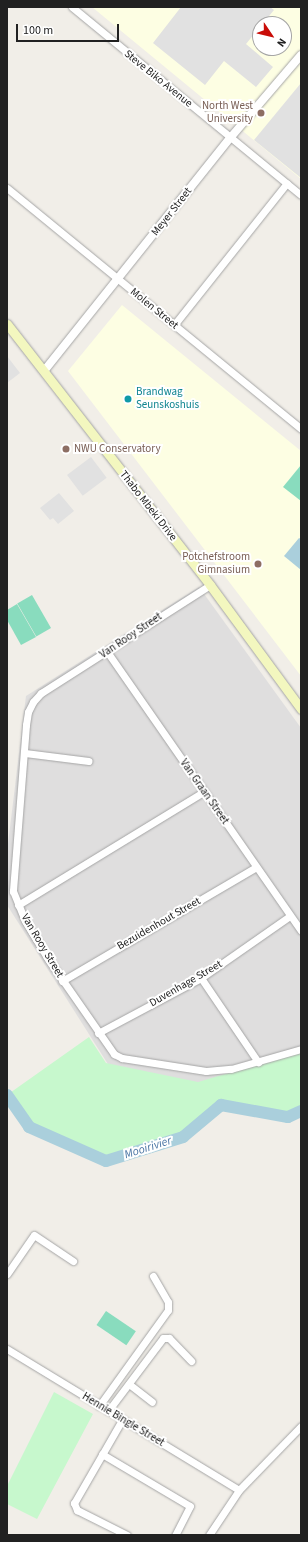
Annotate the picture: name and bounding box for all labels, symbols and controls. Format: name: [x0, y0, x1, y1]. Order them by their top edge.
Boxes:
scale bar: [18, 16, 121, 42]
north arrow: [252, 16, 292, 56]
text: 100 m: [23, 22, 53, 39]
text: N: [273, 35, 290, 50]
street label: Steve Biko Avenue: [121, 47, 195, 111]
place label: North West University: [202, 100, 253, 126]
marker: North West University: [256, 108, 266, 118]
street label: Meyer Street: [149, 185, 195, 239]
street label: Molen Street: [127, 286, 181, 332]
place label: Brandwag Seunskoshuis: [136, 386, 199, 412]
marker: Brandwag Seunskoshuis: [123, 394, 133, 404]
place label: NWU Conservatory: [74, 442, 161, 456]
marker: NWU Conservatory: [61, 444, 71, 454]
street label: Thabo Mbeki Drive: [117, 468, 179, 544]
place label: Potchefstroom Gimnasium: [182, 551, 250, 577]
marker: Potchefstroom Gimnasium: [253, 559, 263, 569]
street label: Van Rooy Street: [97, 610, 165, 662]
street label: Van Graan Street: [177, 757, 231, 827]
street label: Bezuidenhout Street: [115, 895, 203, 953]
street label: Van Rooy Street: [18, 912, 66, 980]
street label: Duvenhage Street: [147, 958, 225, 1010]
water label: Mooirivier: [123, 1134, 173, 1162]
street label: Hennie Bingle Street: [79, 1390, 167, 1450]

